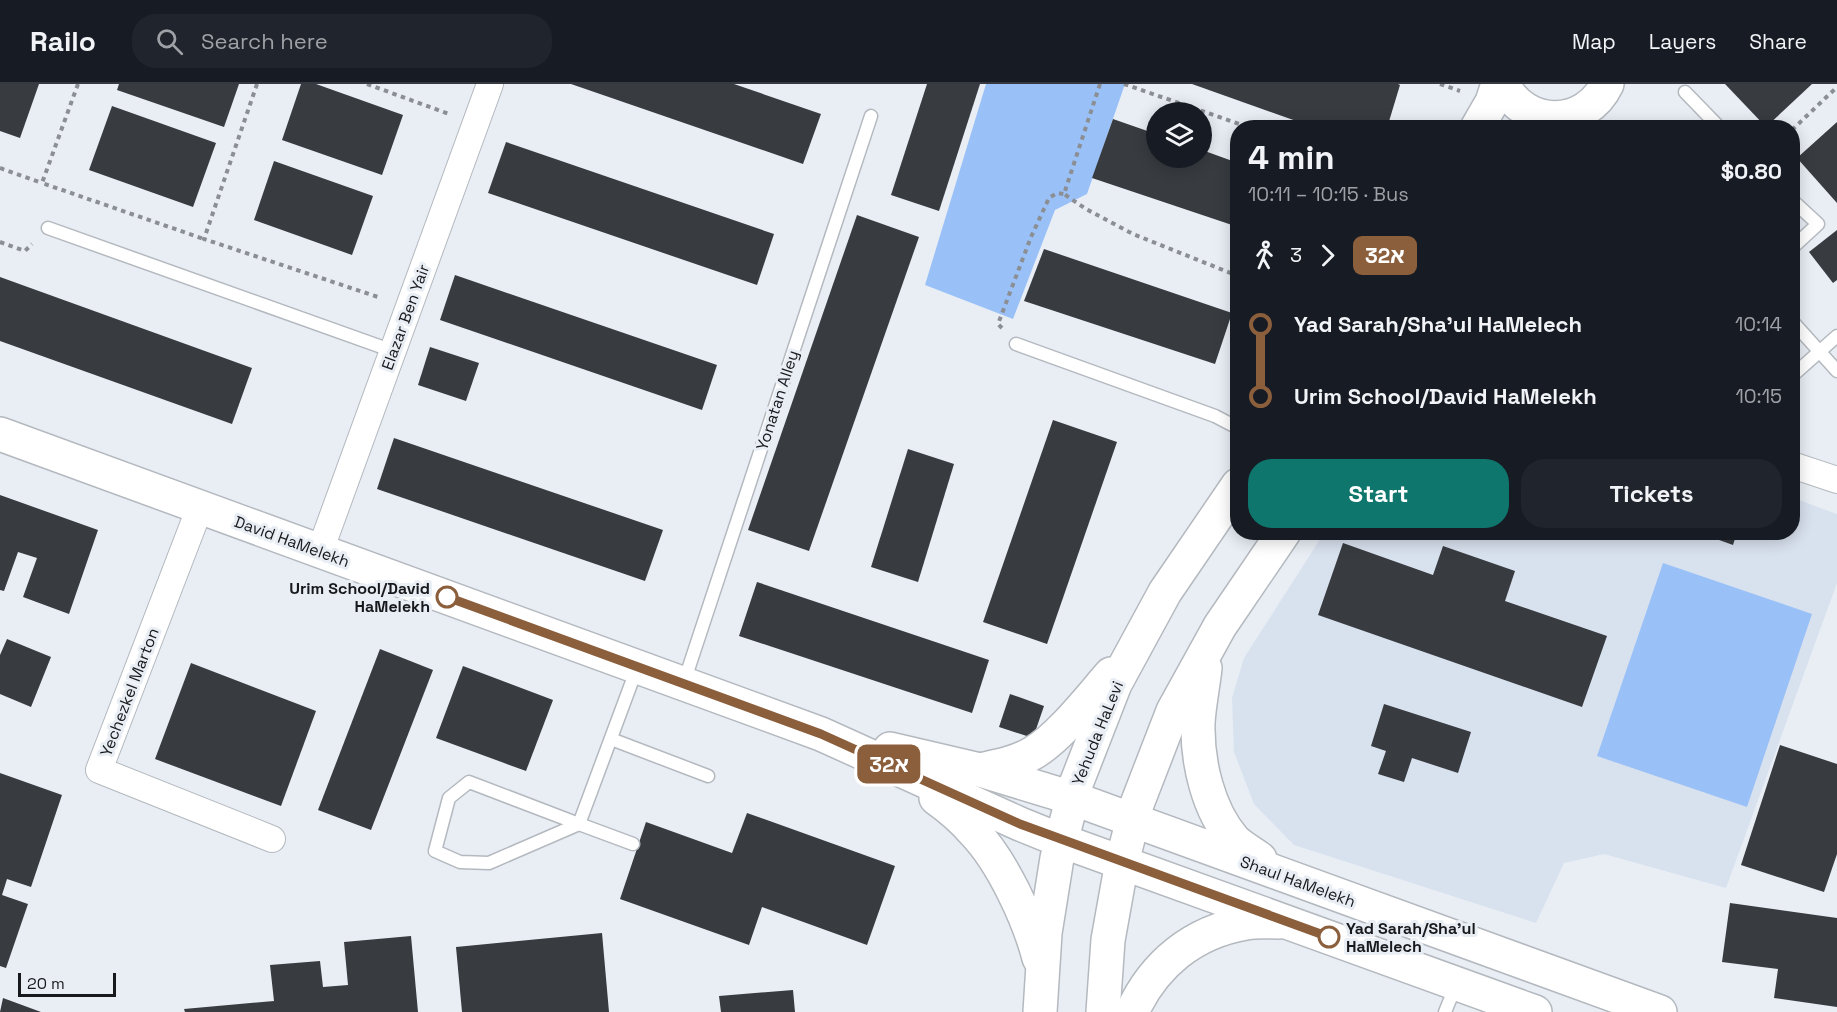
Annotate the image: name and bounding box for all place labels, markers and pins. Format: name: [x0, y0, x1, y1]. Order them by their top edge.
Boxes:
place label: Urim School/David HaMelekh: [289, 578, 430, 617]
marker: Urim School/David HaMelekh: [436, 586, 458, 608]
place label: Yad Sarah/Sha’ul HaMelech: [1346, 918, 1476, 957]
marker: Yad Sarah/Sha’ul HaMelech: [1318, 926, 1340, 948]

